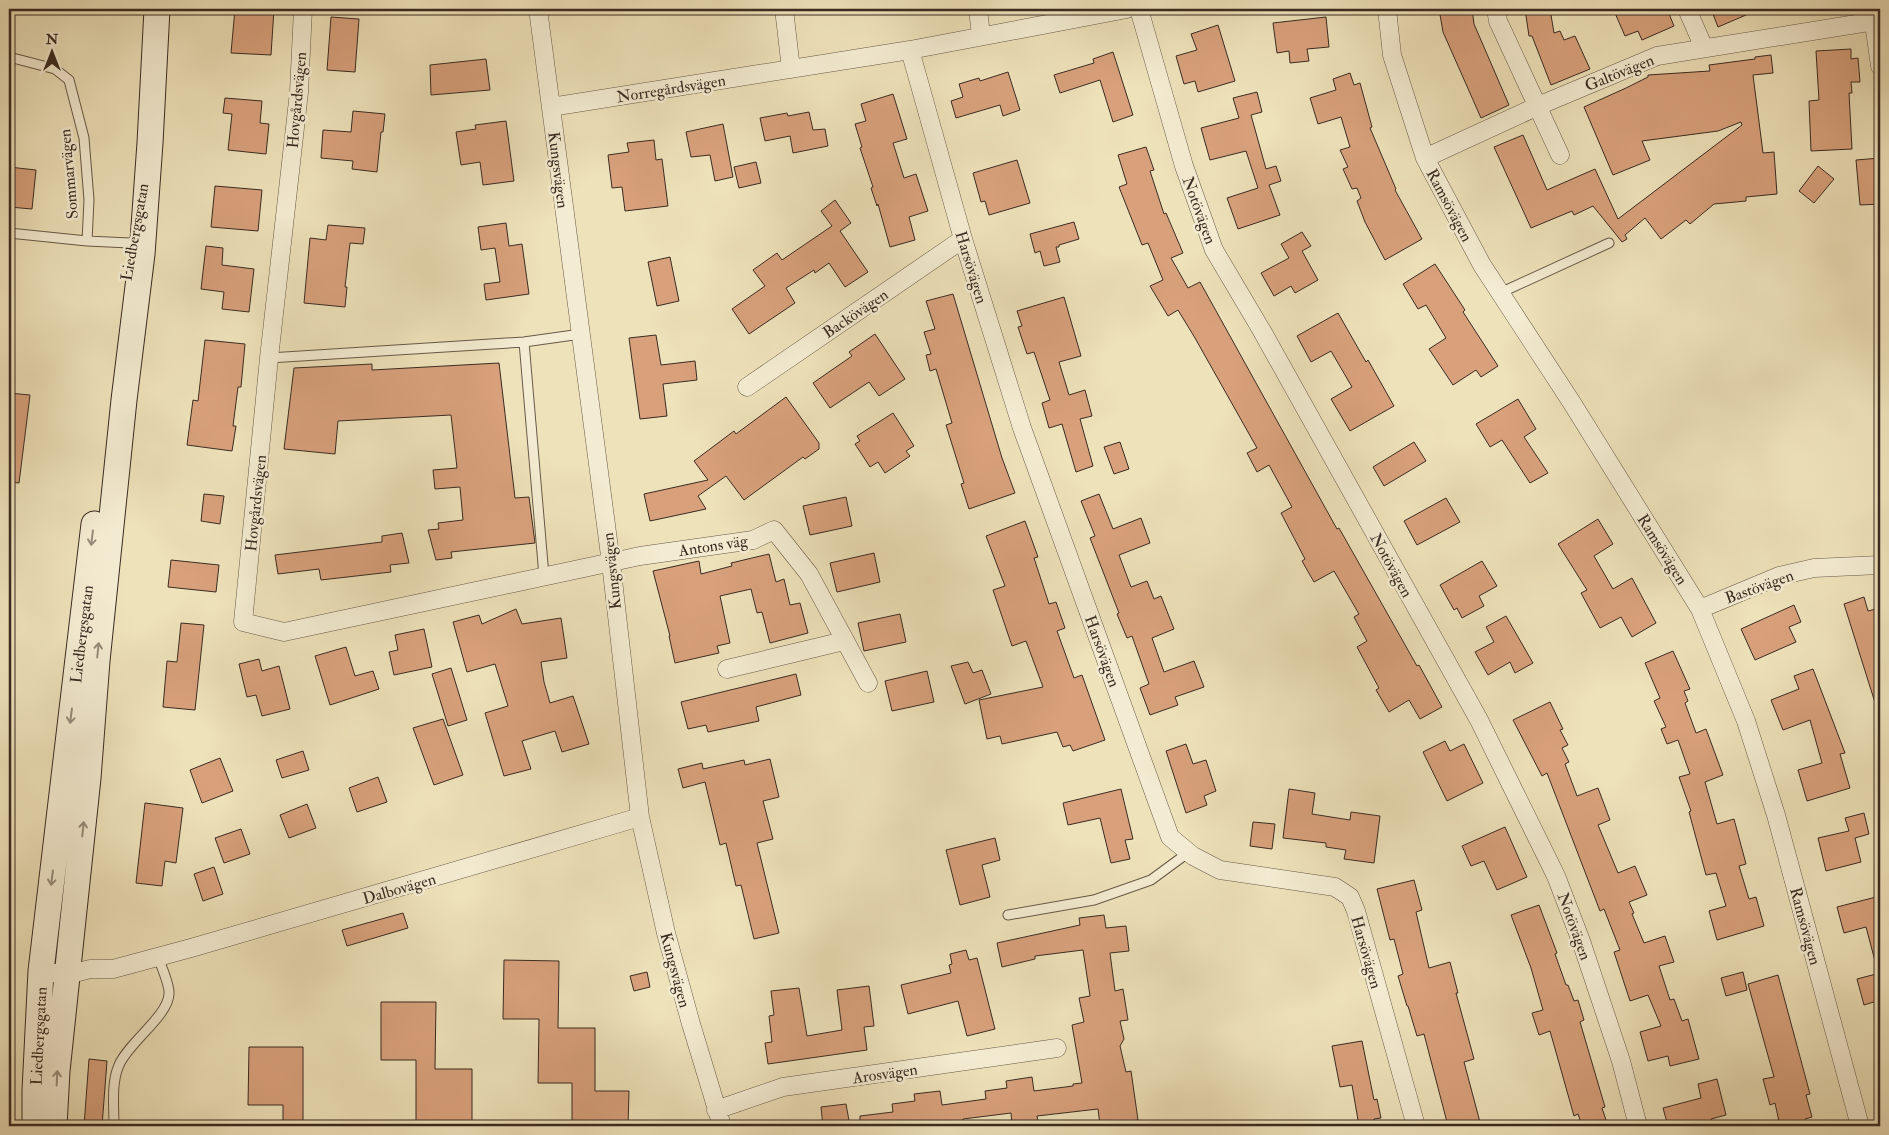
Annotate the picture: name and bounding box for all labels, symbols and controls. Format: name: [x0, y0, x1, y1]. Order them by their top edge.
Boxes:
north arrow: [28, 28, 78, 78]
text: N: [45, 31, 59, 48]
street label: Galtövägen: [1582, 50, 1657, 96]
street label: Hovgårdsvägen: [283, 51, 311, 149]
street label: Norregårdsvägen: [615, 70, 727, 107]
street label: Sommarvägen: [55, 128, 83, 220]
street label: Kungsvägen: [543, 131, 573, 210]
street label: Ramsövägen: [1422, 166, 1477, 245]
street label: Notövägen: [1178, 174, 1221, 247]
street label: Liedbergsgatan: [117, 182, 153, 282]
street label: Harsövägen: [951, 229, 992, 306]
street label: Backövägen: [819, 285, 892, 343]
street label: Hovgårdsvägen: [241, 454, 271, 552]
street label: Ramsövägen: [1633, 510, 1692, 589]
one-way arrow: [87, 529, 97, 545]
street label: Antons väg: [676, 530, 750, 561]
street label: Notövägen: [1365, 530, 1417, 601]
street label: Kungsvägen: [598, 532, 626, 610]
street label: Bastövägen: [1722, 565, 1796, 609]
street label: Liedbergsgatan: [66, 584, 98, 684]
street label: Harsövägen: [1080, 613, 1124, 690]
one-way arrow: [93, 642, 103, 658]
one-way arrow: [66, 708, 76, 724]
one-way arrow: [78, 821, 88, 837]
street label: Dalbovägen: [360, 869, 438, 909]
one-way arrow: [47, 870, 57, 886]
street label: Ramsövägen: [1785, 885, 1825, 967]
street label: Notövägen: [1553, 890, 1596, 963]
street label: Harsövägen: [1346, 914, 1386, 991]
street label: Kungsvägen: [655, 930, 695, 1010]
street label: Liedbergsgatan: [26, 986, 52, 1086]
street label: Arosvägen: [850, 1060, 919, 1089]
one-way arrow: [52, 1070, 61, 1086]

